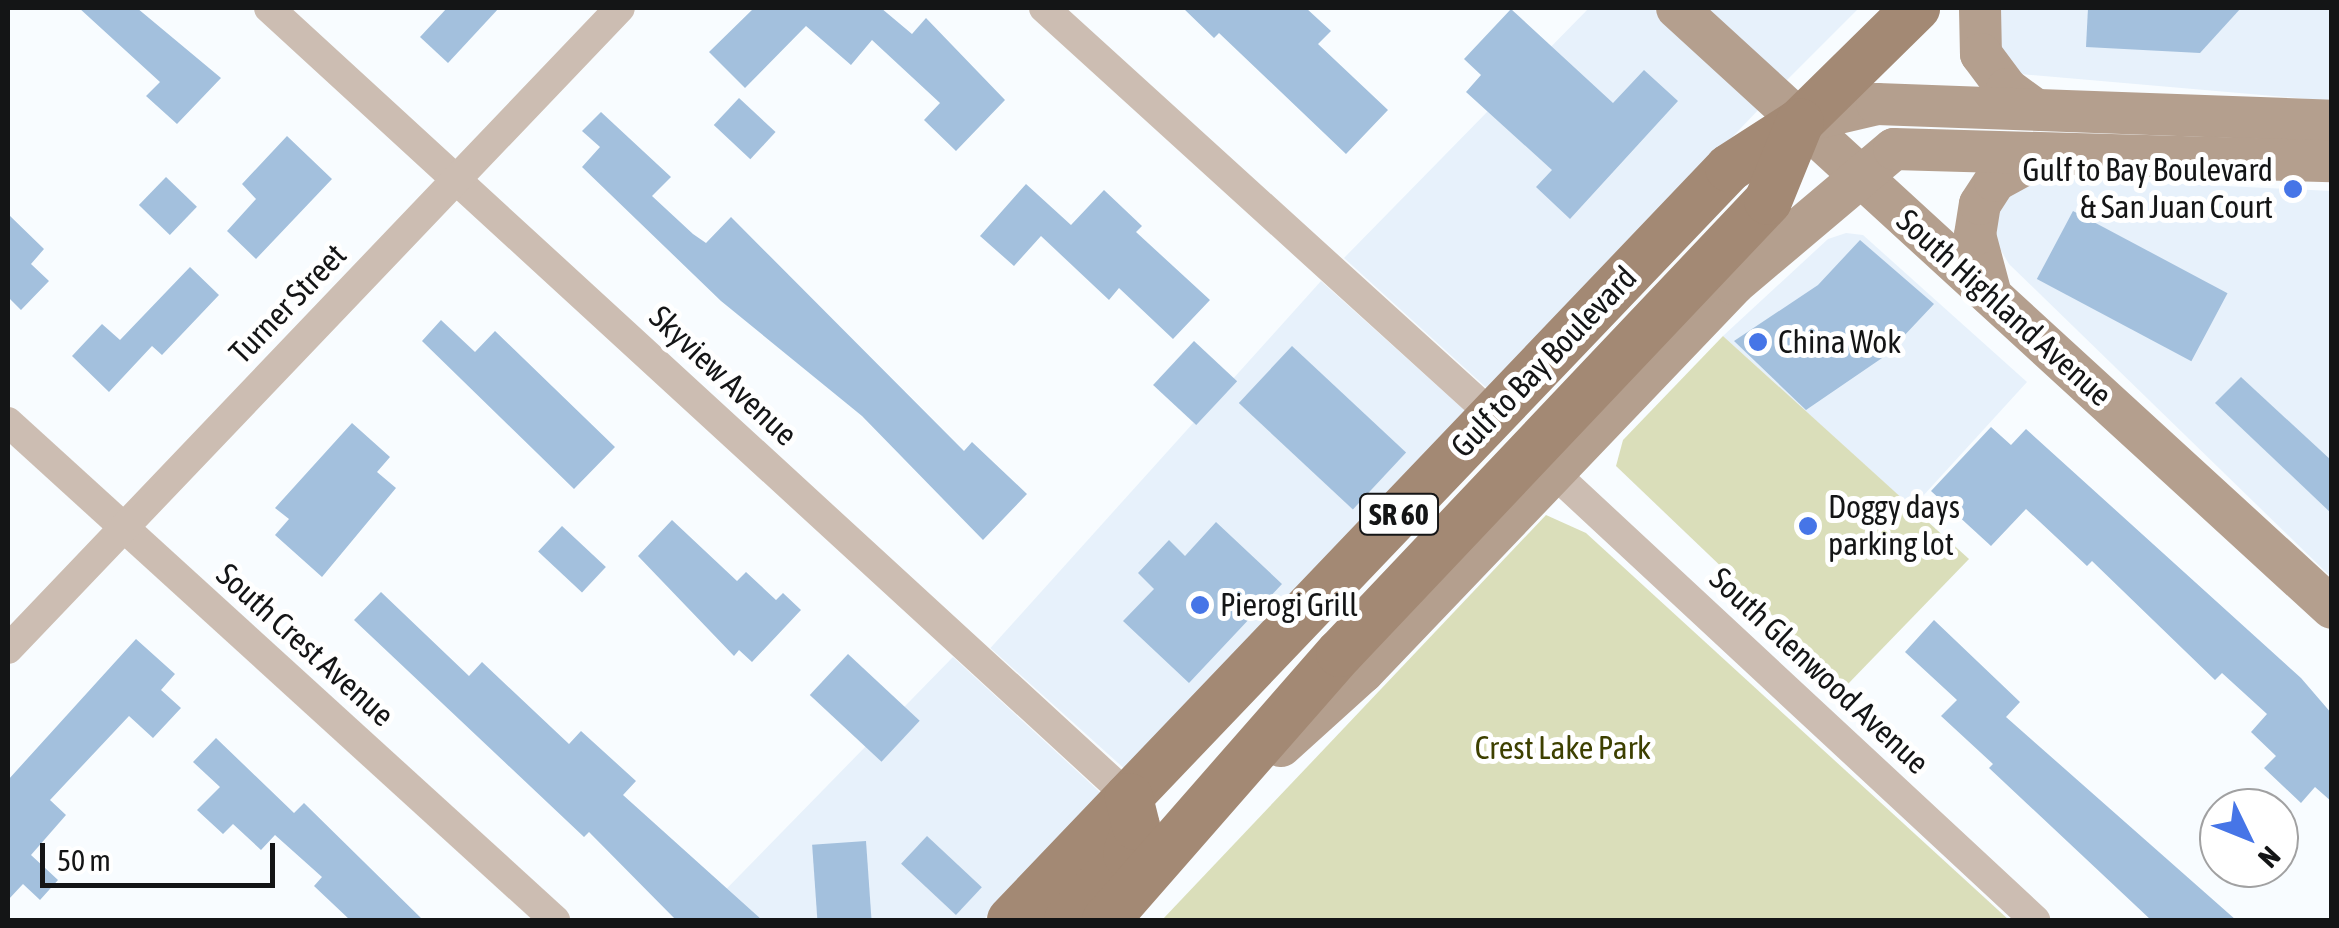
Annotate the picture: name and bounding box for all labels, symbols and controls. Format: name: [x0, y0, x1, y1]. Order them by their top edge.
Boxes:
place label: Gulf to Bay Boulevard & San Juan Court: [2023, 152, 2273, 227]
marker: Gulf to Bay Boulevard & San Juan Court: [2282, 178, 2304, 200]
street label: South Highland Avenue: [1889, 202, 2119, 414]
street label: Turner Street: [222, 236, 354, 372]
street label: Gulf to Bay Boulevard: [1443, 259, 1645, 465]
street label: Skyview Avenue: [641, 298, 805, 454]
place label: China Wok: [1778, 323, 1901, 361]
marker: China Wok: [1747, 331, 1769, 353]
road number: SR 60: [1359, 489, 1439, 539]
place label: Doggy days parking lot: [1828, 489, 1960, 564]
marker: Doggy days parking lot: [1797, 515, 1819, 537]
street label: South Crest Avenue: [209, 555, 401, 735]
street label: South Glenwood Avenue: [1702, 560, 1936, 782]
place label: Pierogi Grill: [1220, 586, 1358, 624]
marker: Pierogi Grill: [1189, 594, 1211, 616]
park label: Crest Lake Park: [1475, 729, 1651, 767]
north arrow: [2199, 788, 2299, 888]
scale bar: [45, 823, 280, 885]
text: N: [2252, 840, 2287, 874]
text: 50 m: [57, 843, 111, 877]

